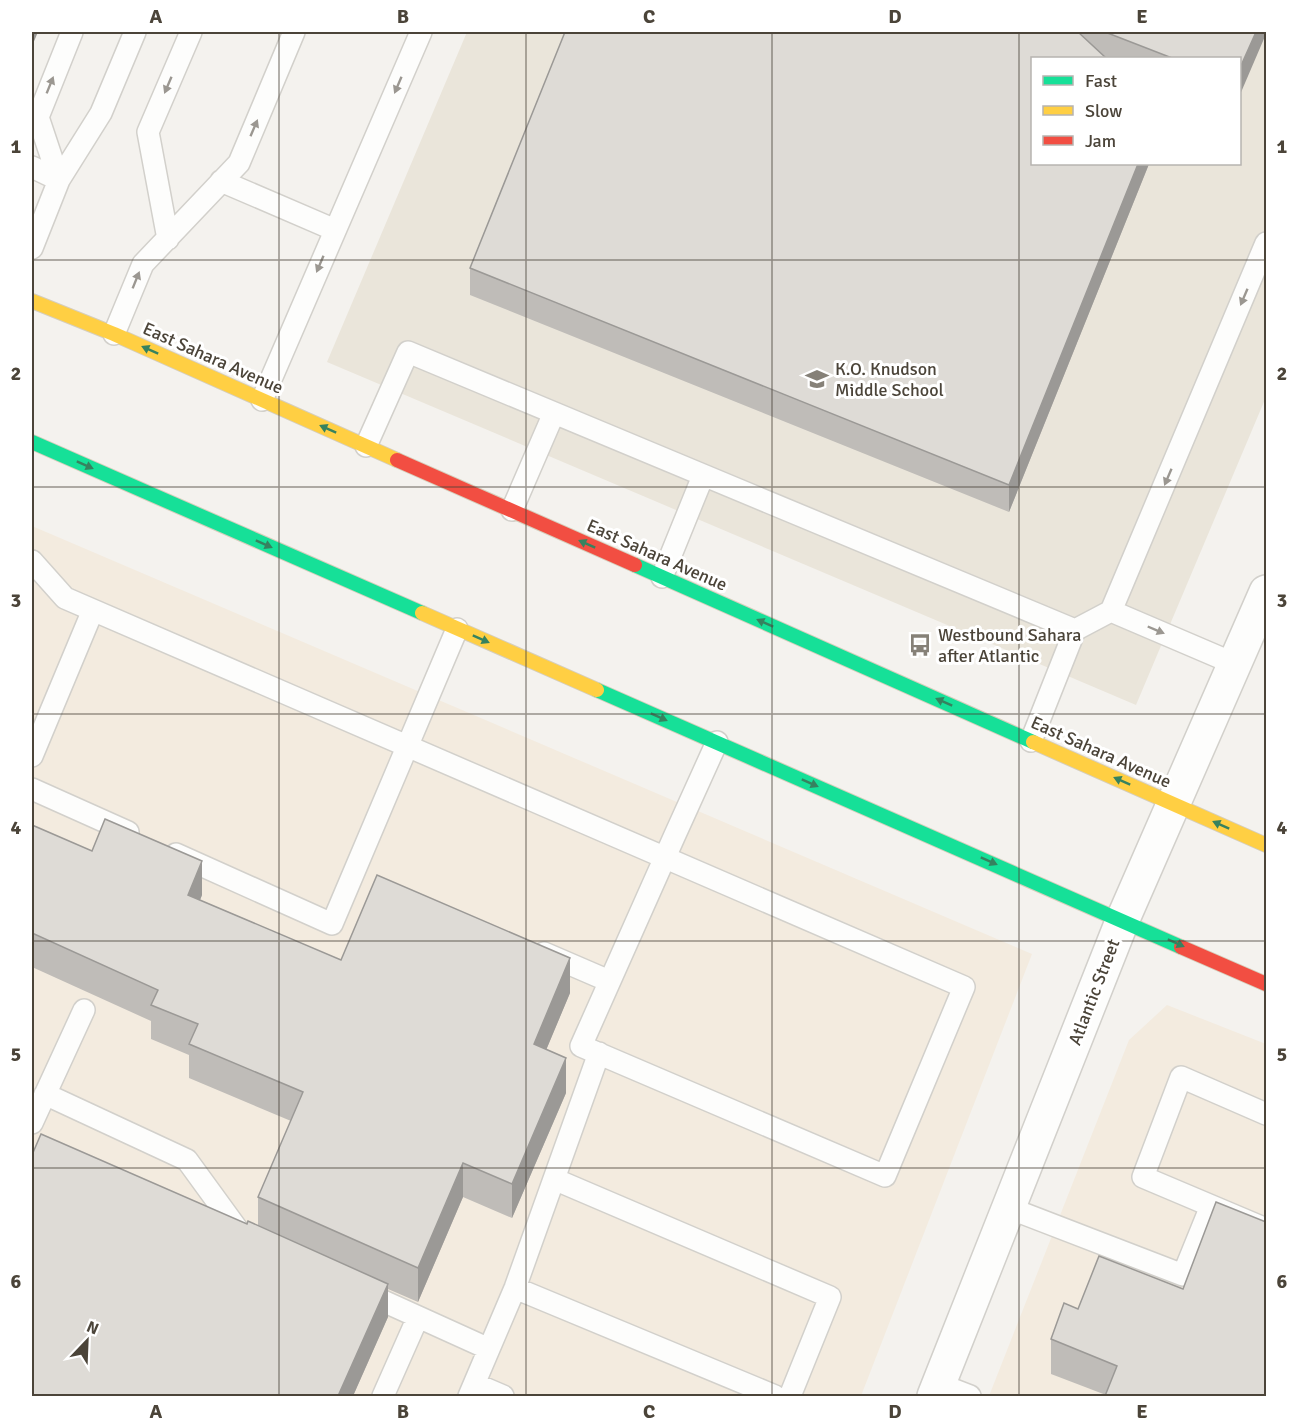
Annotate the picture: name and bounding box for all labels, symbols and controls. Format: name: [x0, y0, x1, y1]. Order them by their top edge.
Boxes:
text: A: [150, 4, 163, 29]
text: B: [397, 4, 409, 29]
text: C: [643, 4, 655, 29]
text: D: [888, 4, 902, 29]
text: E: [1136, 4, 1148, 29]
legend: [1031, 57, 1241, 165]
text: Fast: [1085, 70, 1117, 92]
one-way arrow: [46, 76, 56, 94]
one-way arrow: [163, 77, 173, 95]
one-way arrow: [393, 77, 402, 94]
text: Slow: [1085, 100, 1122, 122]
one-way arrow: [249, 118, 259, 136]
text: Jam: [1085, 130, 1116, 152]
text: 1: [11, 134, 22, 159]
text: 1: [1277, 134, 1288, 159]
one-way arrow: [316, 256, 325, 273]
one-way arrow: [132, 271, 141, 289]
one-way arrow: [1239, 288, 1248, 306]
street label: East Sahara Avenue: [139, 317, 287, 399]
one-way arrow: [141, 345, 159, 355]
place label: K.O. Knudson Middle School: [835, 358, 944, 401]
text: 2: [11, 361, 21, 386]
text: 2: [1277, 361, 1287, 386]
school or university icon: K.O. Knudson Middle School: [804, 366, 830, 392]
one-way arrow: [320, 425, 337, 434]
one-way arrow: [76, 461, 94, 471]
one-way arrow: [1163, 468, 1173, 486]
street label: East Sahara Avenue: [583, 514, 731, 596]
one-way arrow: [255, 539, 273, 549]
one-way arrow: [578, 539, 596, 548]
text: 3: [11, 588, 21, 613]
text: 3: [1277, 588, 1287, 613]
one-way arrow: [756, 618, 774, 628]
place label: Westbound Sahara after Atlantic: [938, 624, 1081, 667]
one-way arrow: [1147, 625, 1165, 635]
bus stop icon: Westbound Sahara after Atlantic: [907, 632, 933, 658]
one-way arrow: [472, 634, 490, 644]
one-way arrow: [934, 697, 952, 707]
street label: East Sahara Avenue: [1027, 711, 1175, 793]
one-way arrow: [651, 712, 669, 722]
one-way arrow: [1112, 776, 1130, 786]
one-way arrow: [801, 778, 819, 788]
text: 4: [11, 815, 22, 840]
text: 4: [1277, 815, 1288, 840]
one-way arrow: [1212, 820, 1229, 829]
one-way arrow: [980, 856, 998, 866]
street label: Atlantic Street: [1064, 936, 1124, 1048]
one-way arrow: [1168, 939, 1185, 948]
text: 5: [11, 1042, 21, 1067]
text: 5: [1277, 1042, 1287, 1067]
text: 6: [11, 1269, 22, 1294]
text: 6: [1277, 1269, 1288, 1294]
north arrow: [57, 1311, 117, 1371]
text: N: [83, 1317, 102, 1339]
text: A: [150, 1399, 163, 1424]
text: B: [397, 1399, 409, 1424]
text: C: [643, 1399, 655, 1424]
text: D: [888, 1399, 902, 1424]
text: E: [1136, 1399, 1148, 1424]

